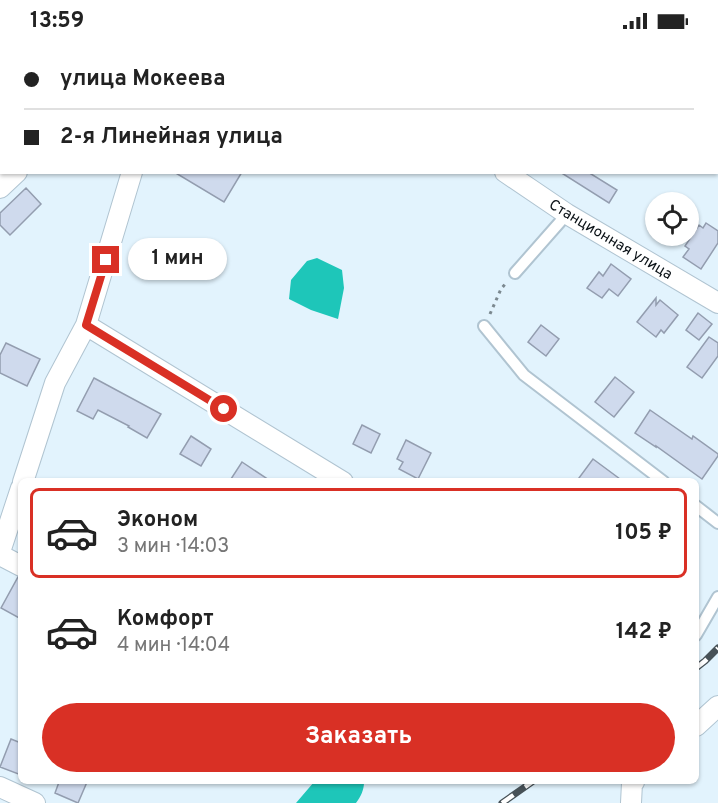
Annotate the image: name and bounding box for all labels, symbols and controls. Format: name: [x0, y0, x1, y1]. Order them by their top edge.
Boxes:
text: 13:59: [30, 8, 84, 35]
text: улица Мокеева: [60, 66, 225, 93]
text: 2-я Линейная улица: [60, 124, 283, 151]
map controls: [645, 192, 699, 246]
button: locate: [645, 192, 699, 246]
street label: Станционная улица: [545, 196, 676, 285]
callout: 1 мин: [127, 239, 226, 281]
route end: [92, 246, 119, 273]
text: 1 мин: [152, 246, 203, 272]
route start: [210, 395, 237, 422]
icon: car: [45, 506, 99, 560]
text: Эконом: [117, 507, 198, 534]
text: 105 ₽: [615, 520, 672, 547]
text: 3 мин · 14:03: [117, 534, 229, 560]
icon: car: [45, 605, 99, 659]
text: Комфорт: [117, 606, 214, 633]
text: 142 ₽: [616, 619, 672, 646]
text: 4 мин · 14:04: [117, 633, 230, 659]
button: Заказать: [42, 703, 675, 772]

